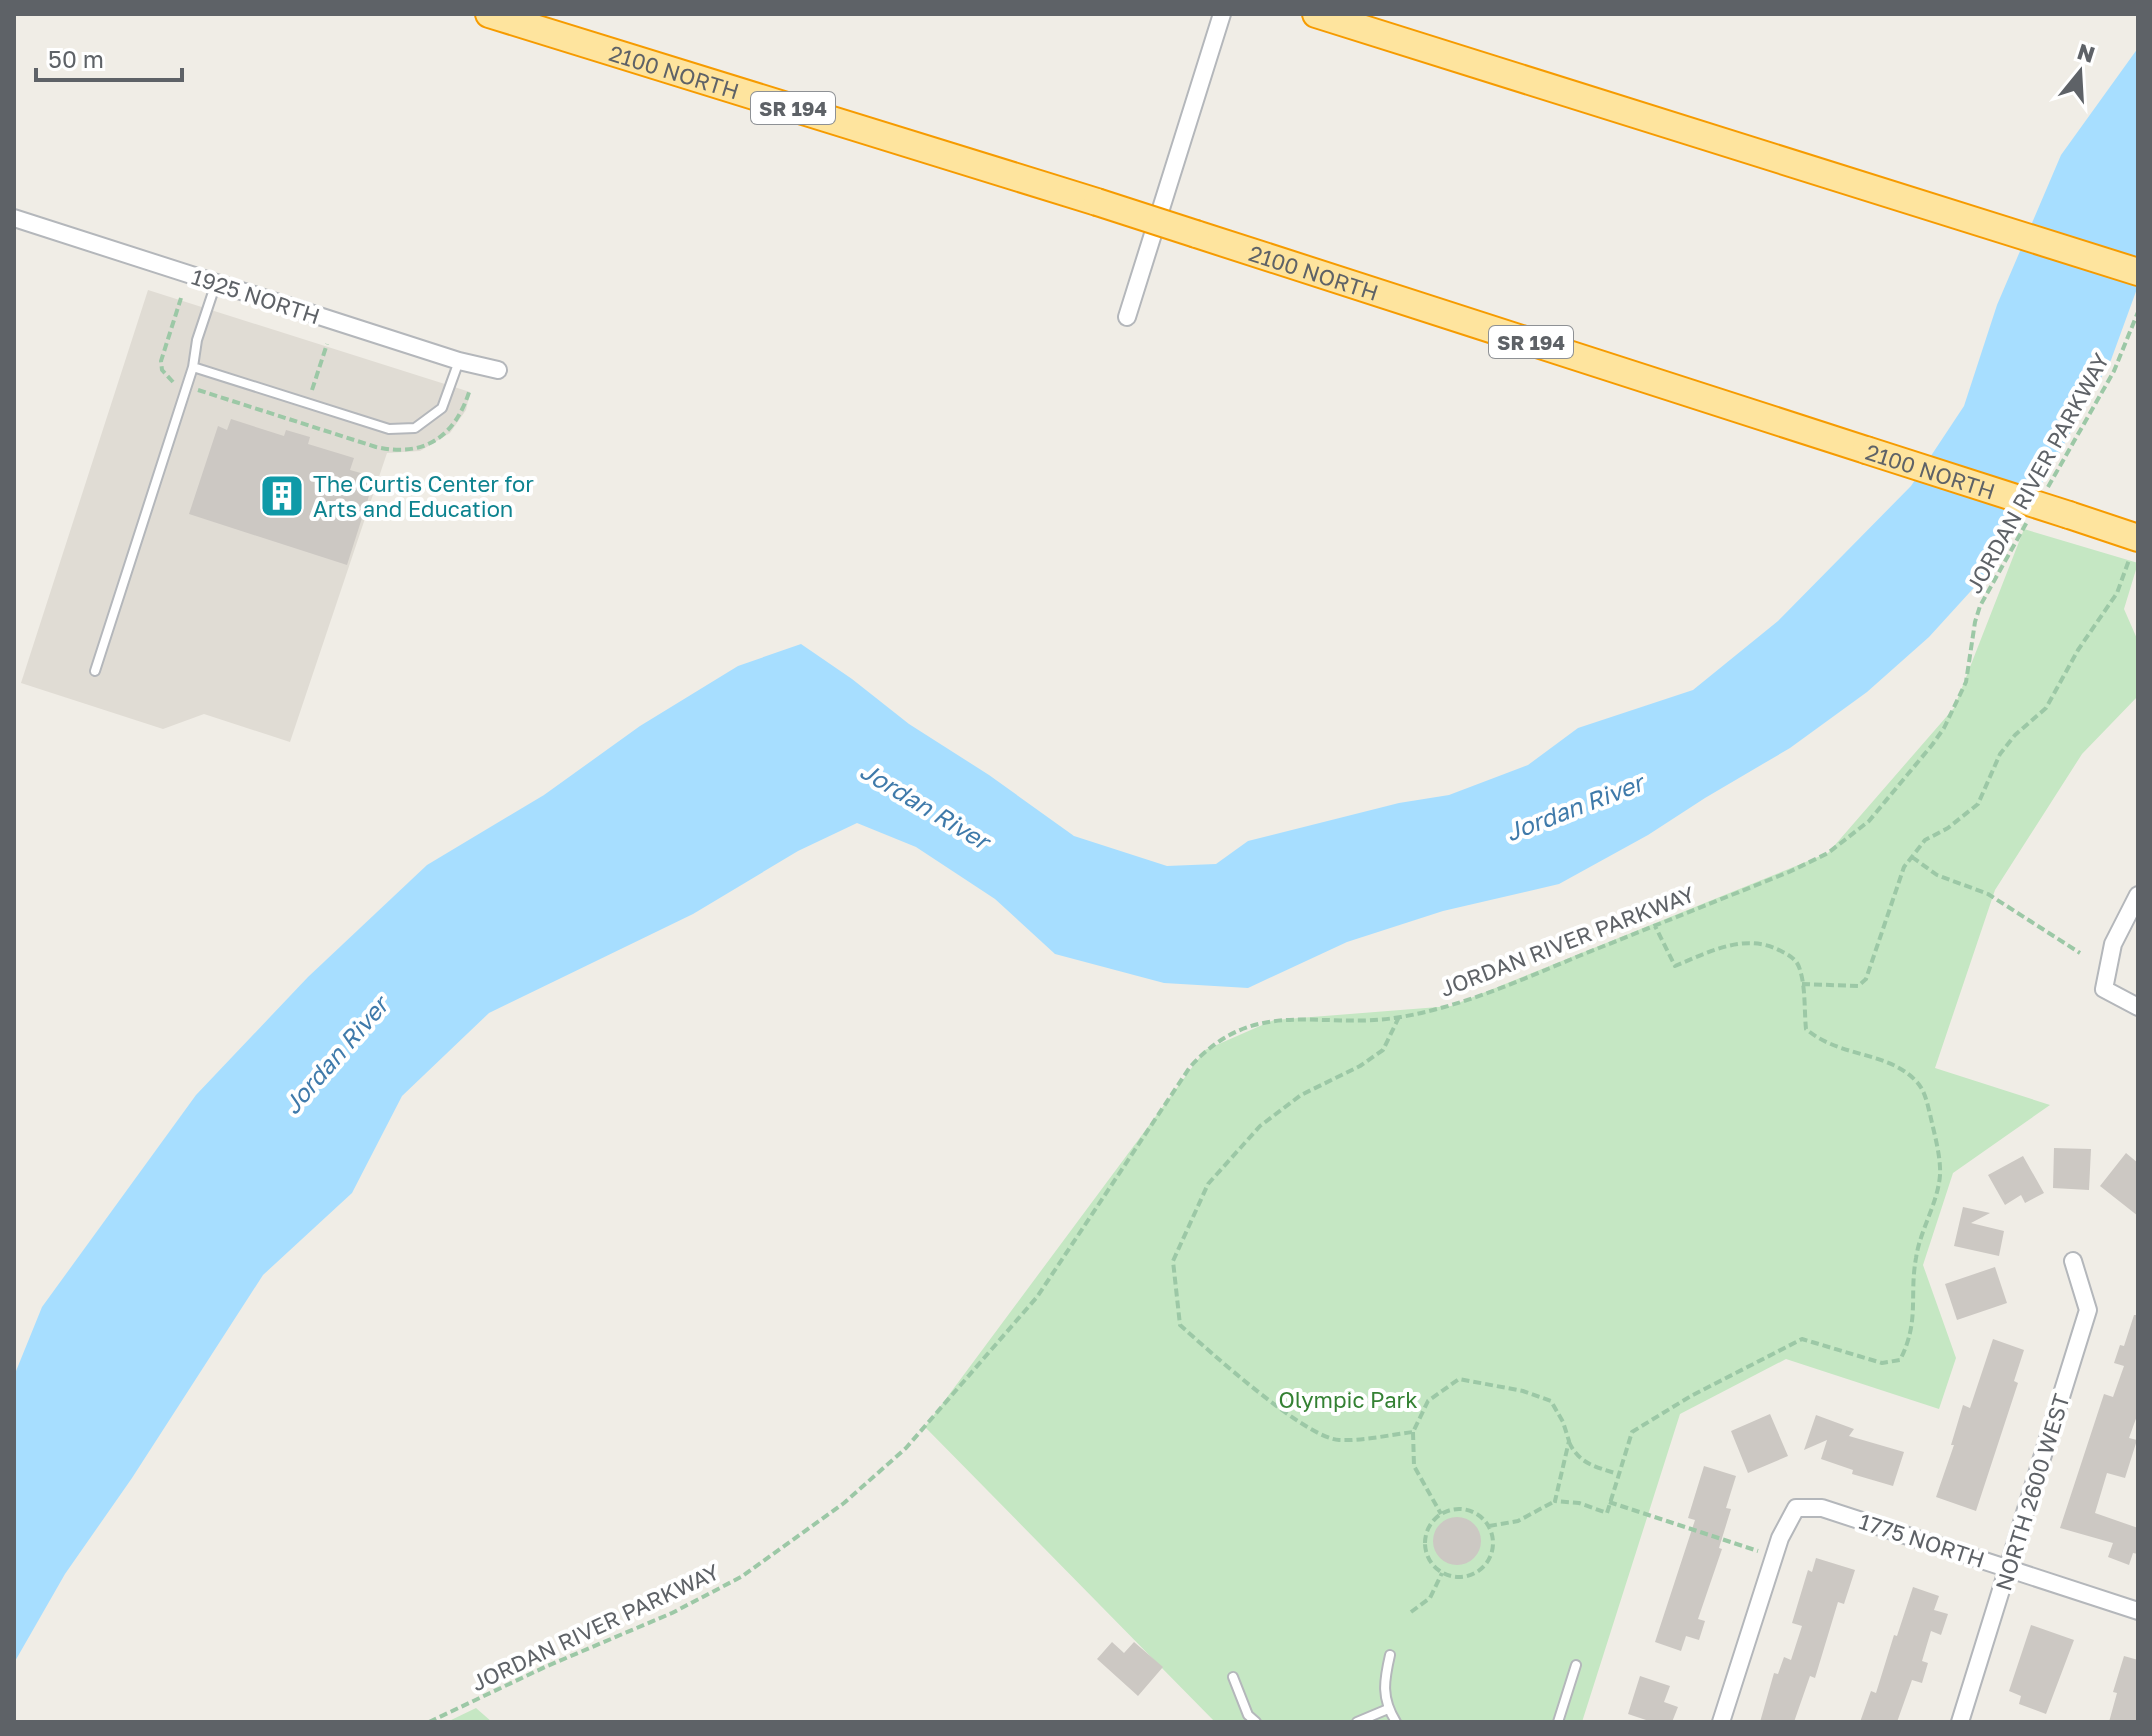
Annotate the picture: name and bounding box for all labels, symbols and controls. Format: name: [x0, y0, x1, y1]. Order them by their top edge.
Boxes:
scale bar: [36, 32, 182, 82]
north arrow: [2040, 32, 2120, 112]
text: N: [2074, 37, 2098, 68]
street label: 2100 NORTH: [606, 39, 743, 104]
text: 50 m: [48, 44, 104, 73]
road number: SR 194: [751, 92, 835, 124]
street label: 2100 NORTH: [1246, 239, 1382, 306]
street label: 1925 NORTH: [189, 263, 323, 329]
road number: SR 194: [1489, 326, 1573, 358]
street label: JORDAN RIVER PARKWAY: [1960, 348, 2114, 598]
street label: 2100 NORTH: [1863, 437, 1999, 504]
place label: The Curtis Center for Arts and Education: [313, 470, 534, 522]
building icon: The Curtis Center for Arts and Education: [258, 472, 306, 520]
water label: Jordan River: [855, 755, 998, 857]
water label: Jordan River: [1501, 766, 1650, 847]
street label: JORDAN RIVER PARKWAY: [1436, 880, 1698, 1002]
water label: Jordan River: [277, 988, 396, 1119]
park label: Olympic Park: [1278, 1386, 1418, 1413]
street label: NORTH 2600 WEST: [1989, 1390, 2075, 1594]
street label: 1775 NORTH: [1856, 1507, 1988, 1573]
street label: JORDAN RIVER PARKWAY: [467, 1558, 723, 1696]

